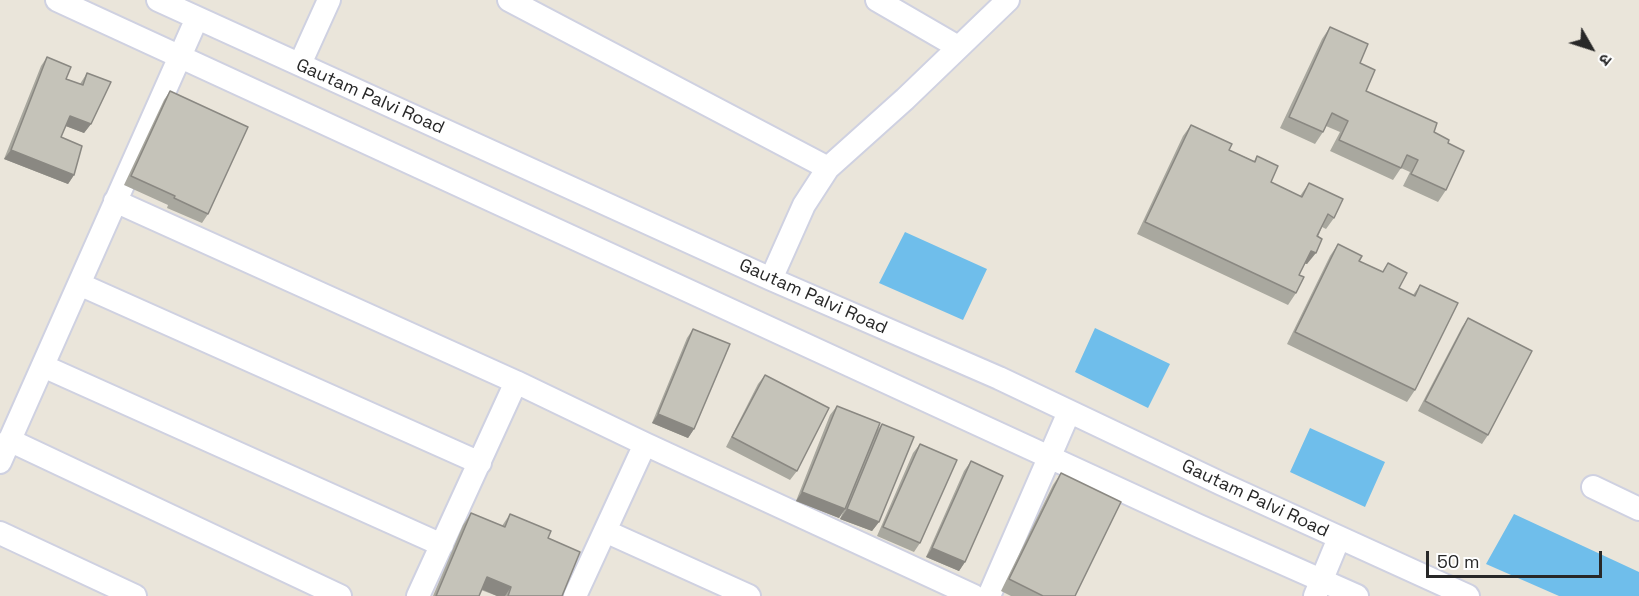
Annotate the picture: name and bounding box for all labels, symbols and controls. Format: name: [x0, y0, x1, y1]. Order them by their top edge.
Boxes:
north arrow: [1561, 18, 1621, 78]
text: उ: [1594, 49, 1616, 70]
street label: Gautam Palvi Road: [293, 55, 447, 139]
street label: Gautam Palvi Road: [736, 255, 890, 339]
street label: Gautam Palvi Road: [1178, 455, 1332, 543]
scale bar: [1429, 539, 1604, 577]
text: 50 m: [1437, 550, 1479, 573]

